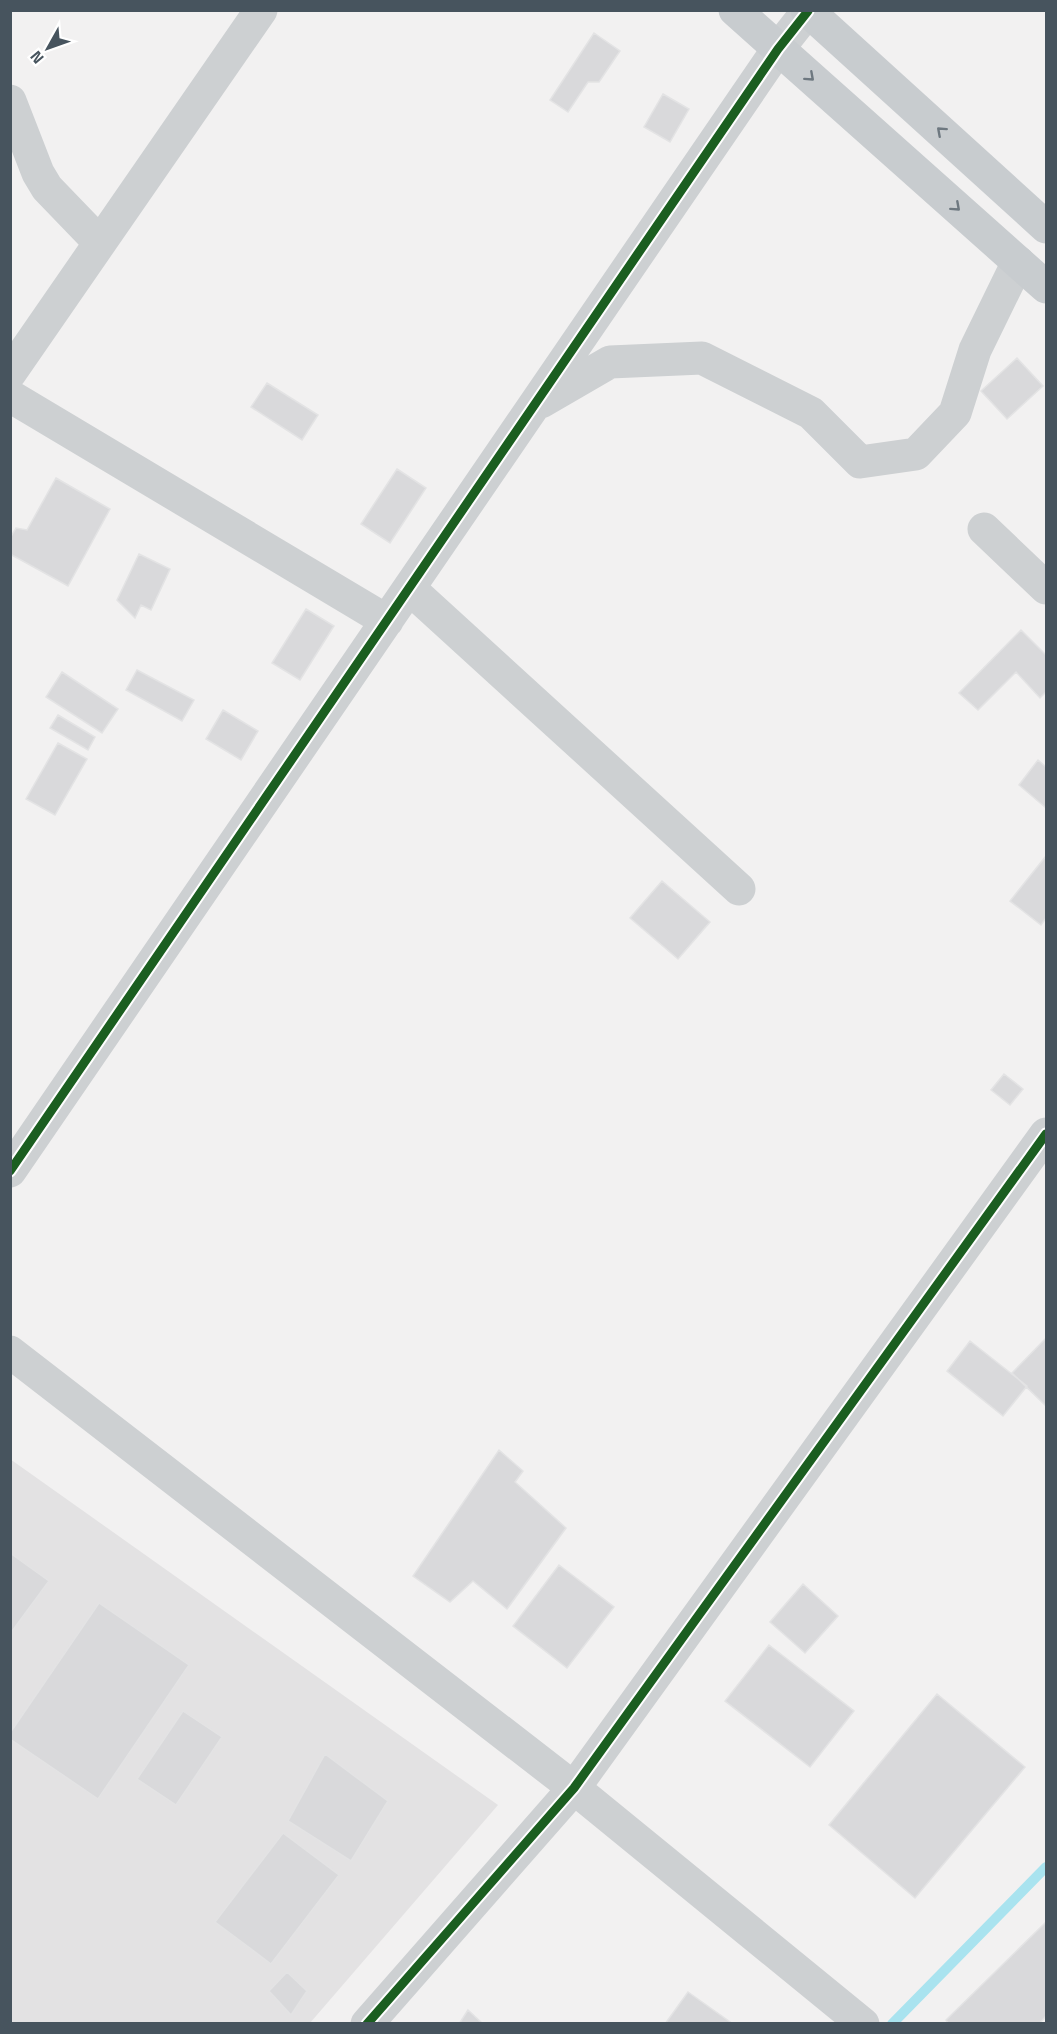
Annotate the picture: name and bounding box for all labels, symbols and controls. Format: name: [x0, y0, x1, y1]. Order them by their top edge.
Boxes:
north arrow: [18, 18, 78, 78]
text: N: [24, 46, 49, 70]
one-way arrow: [803, 70, 814, 81]
one-way arrow: [937, 127, 948, 138]
one-way arrow: [949, 200, 959, 211]

